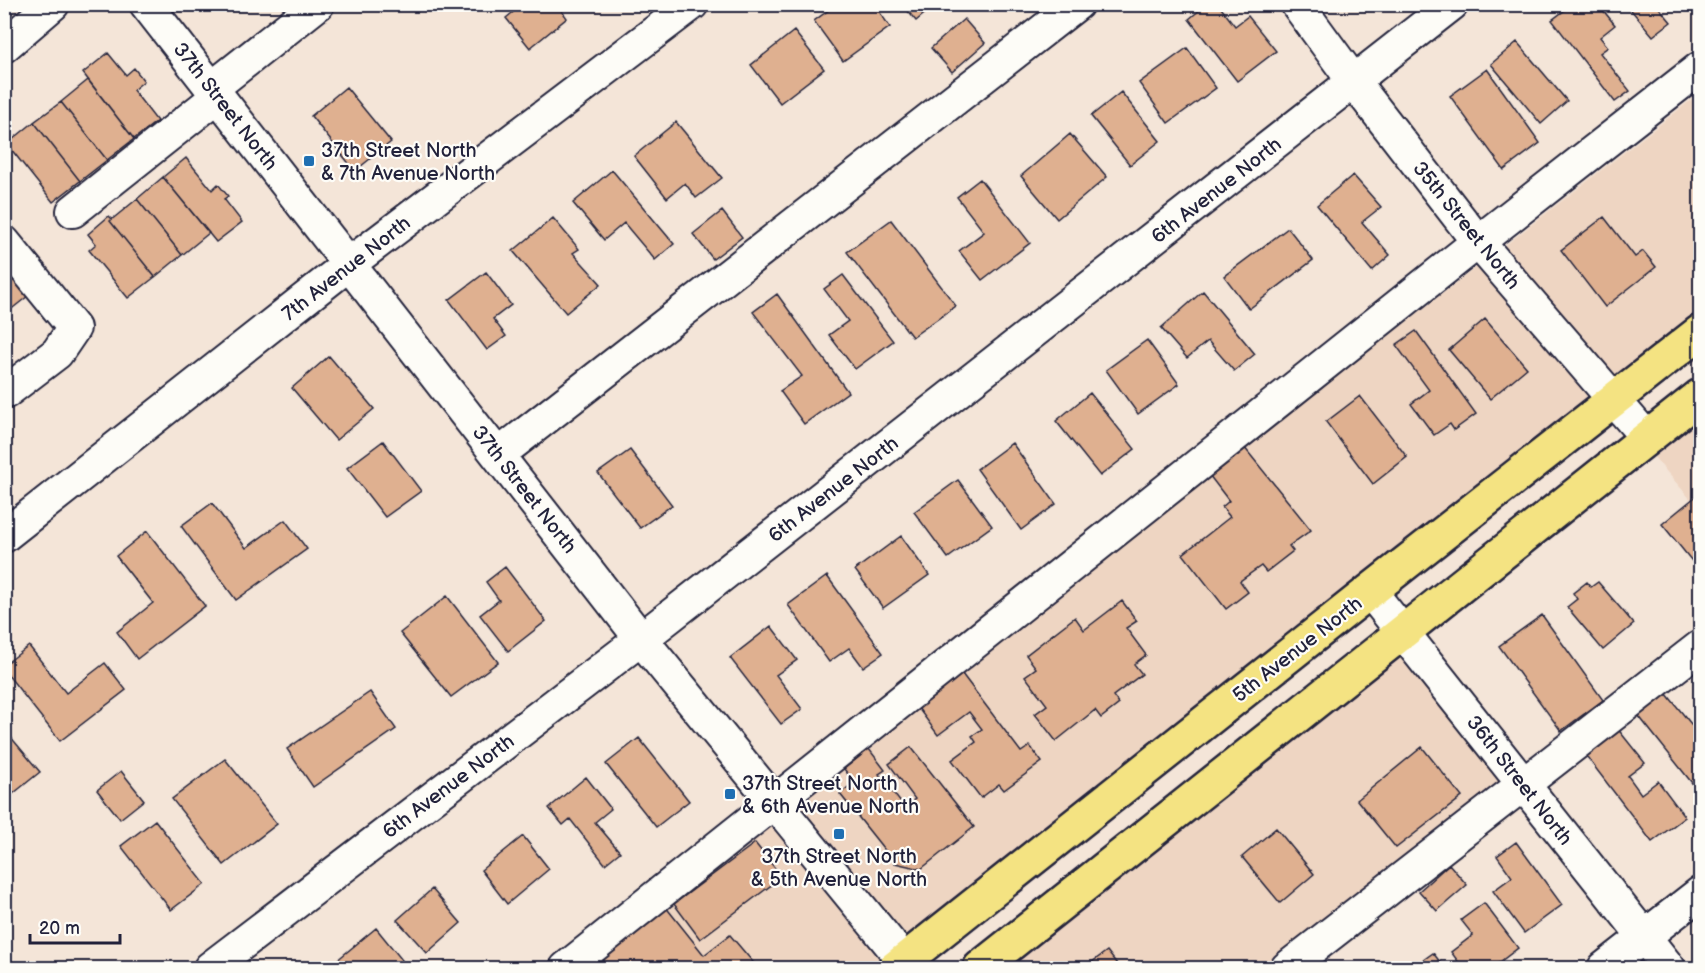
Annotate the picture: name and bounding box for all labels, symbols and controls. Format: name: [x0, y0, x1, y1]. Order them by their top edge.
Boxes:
street label: 37th Street North: [168, 38, 283, 175]
street label: 6th Avenue North: [1147, 133, 1286, 249]
place label: 37th Street North & 7th Avenue North: [321, 139, 495, 186]
marker: 37th Street North & 7th Avenue North: [302, 154, 316, 168]
street label: 35th Street North: [1407, 157, 1525, 294]
street label: 7th Avenue North: [278, 211, 415, 326]
street label: 37th Street North: [467, 421, 582, 558]
street label: 6th Avenue North: [764, 432, 903, 548]
street label: 5th Avenue North: [1228, 592, 1367, 708]
street label: 36th Street North: [1461, 711, 1577, 850]
street label: 6th Avenue North: [378, 730, 519, 844]
place label: 37th Street North & 6th Avenue North: [742, 772, 919, 819]
marker: 37th Street North & 6th Avenue North: [723, 787, 737, 801]
marker: 37th Street North & 5th Avenue North: [832, 827, 846, 841]
place label: 37th Street North & 5th Avenue North: [751, 845, 927, 892]
scale bar: [30, 907, 120, 945]
text: 20 m: [39, 918, 80, 939]

